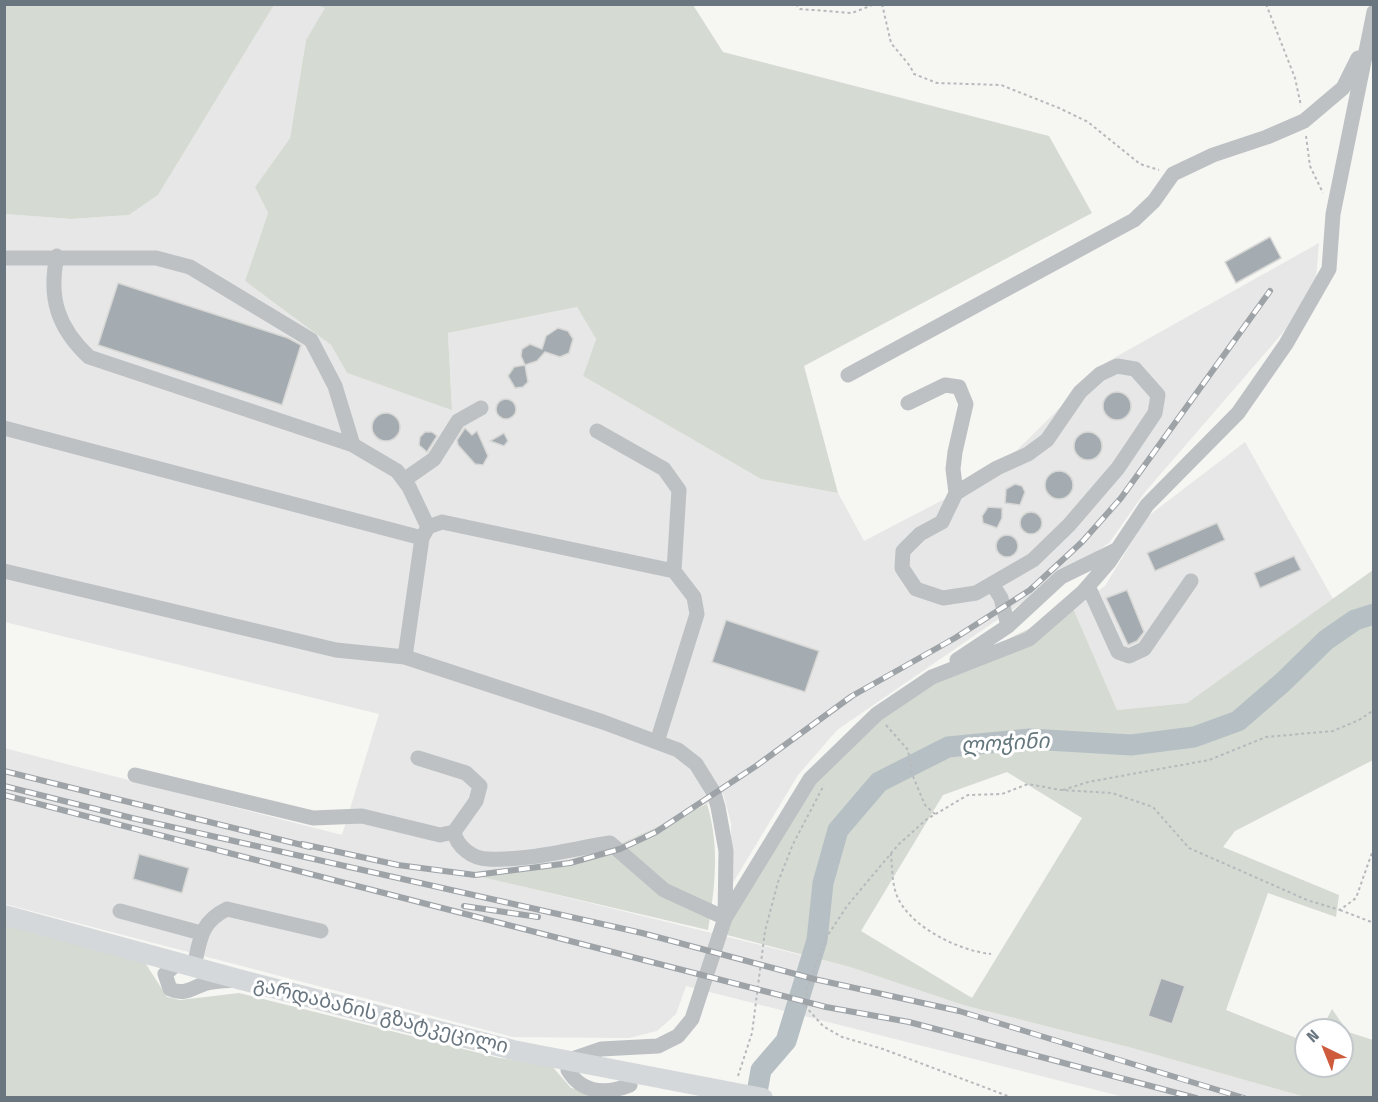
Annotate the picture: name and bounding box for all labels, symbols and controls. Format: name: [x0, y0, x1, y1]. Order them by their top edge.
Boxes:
water label: ლოჭინი: [960, 729, 1050, 759]
street label: გარდაბანის გზატკეცილი: [251, 973, 511, 1059]
north arrow: [1294, 1018, 1354, 1078]
text: N: [1303, 1026, 1323, 1046]

